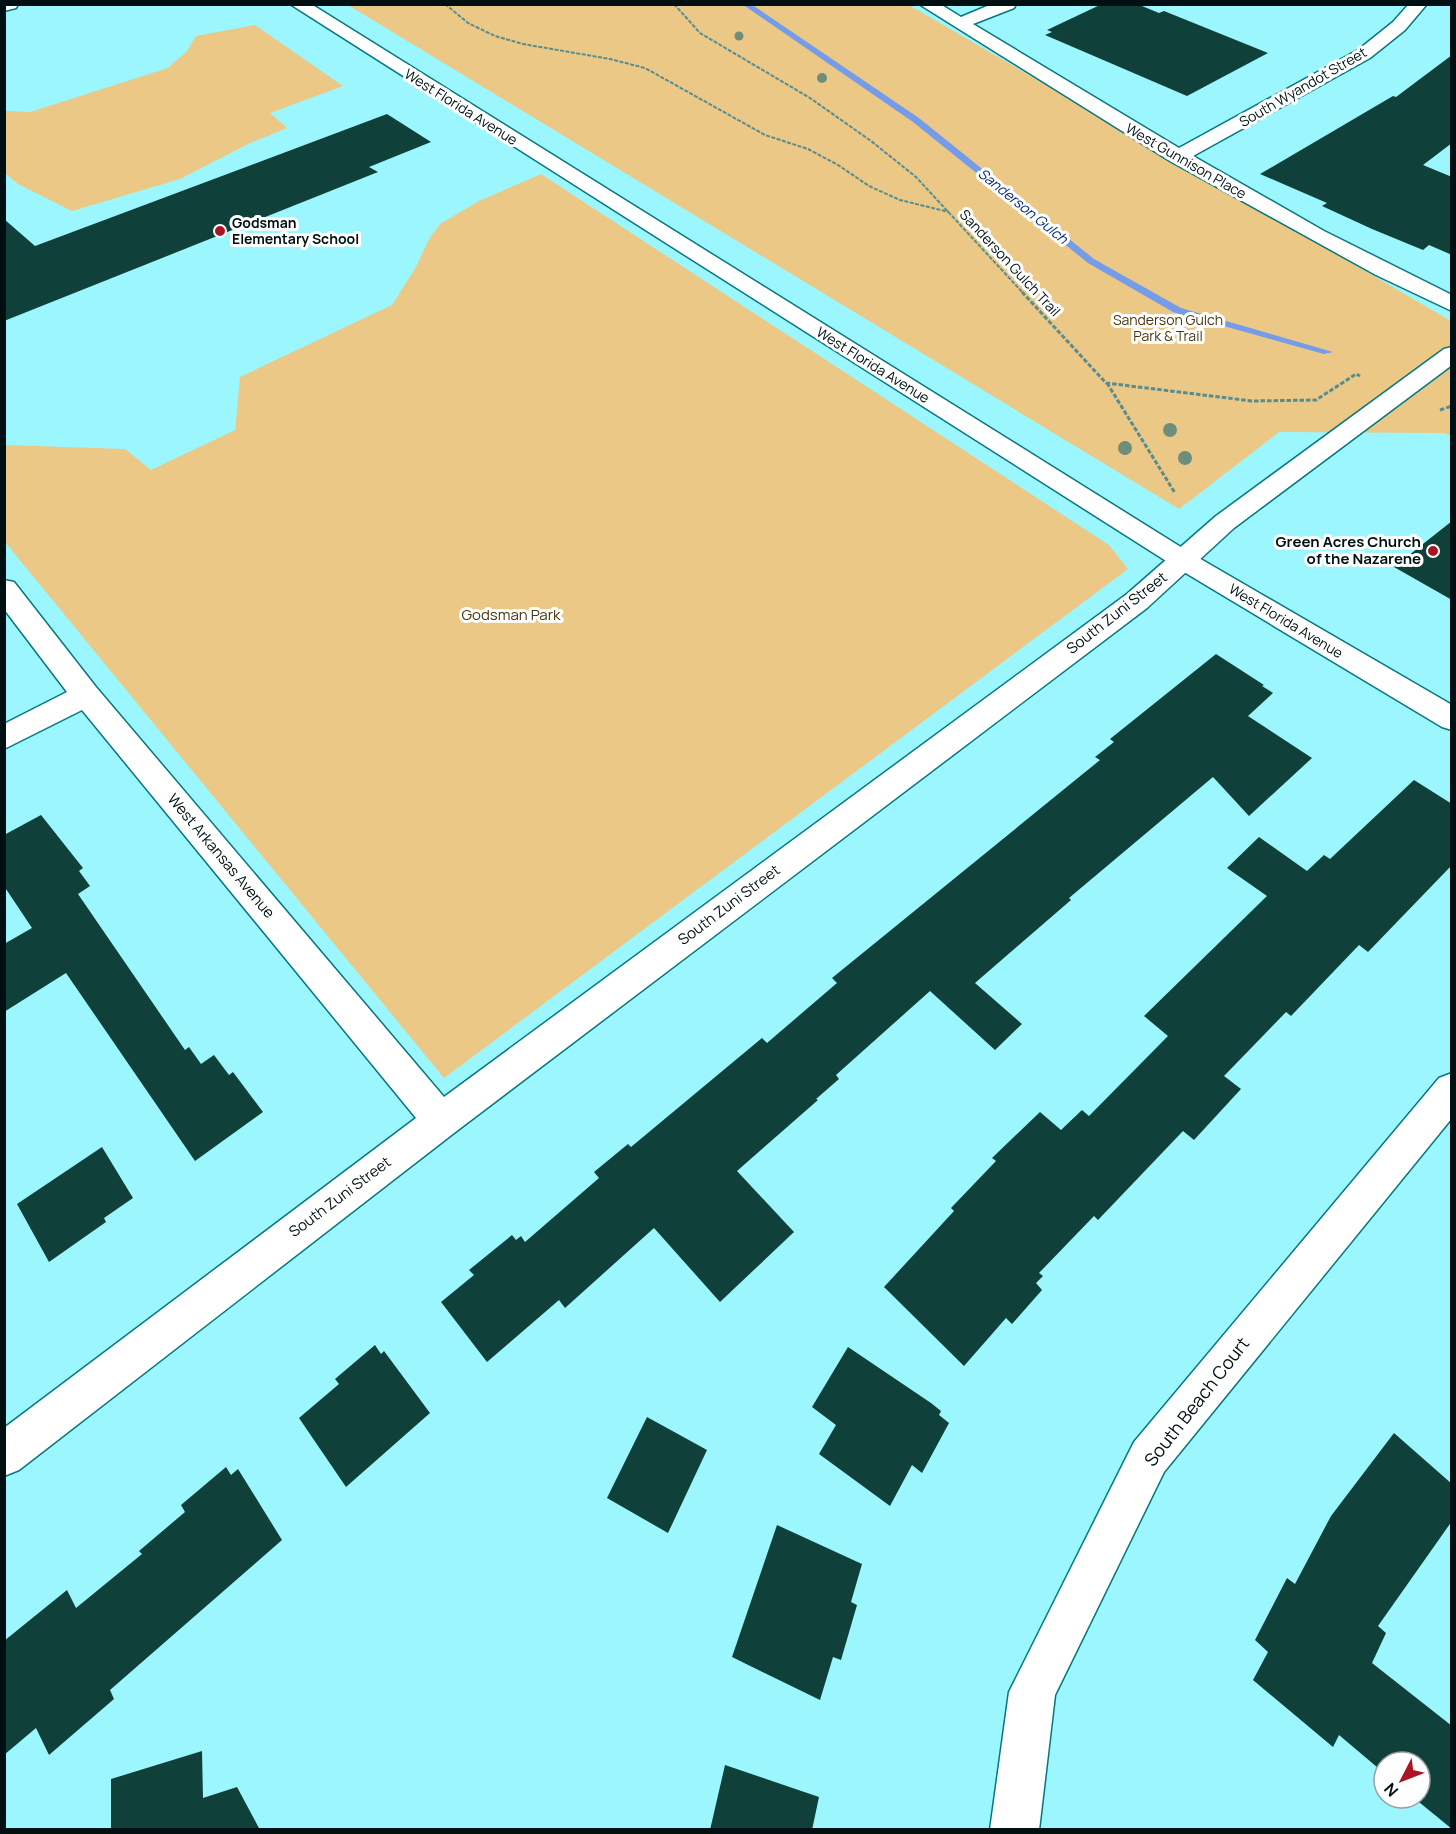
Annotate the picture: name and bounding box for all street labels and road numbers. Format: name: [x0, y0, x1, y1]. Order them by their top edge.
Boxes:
street label: South Wyandot Street: [1236, 42, 1370, 131]
street label: West Florida Avenue: [401, 64, 521, 149]
street label: West Gunnison Place: [1122, 118, 1250, 203]
street label: Sanderson Gulch Trail: [956, 205, 1065, 320]
street label: West Florida Avenue: [813, 322, 933, 407]
street label: South Zuni Street: [1062, 567, 1171, 659]
street label: West Florida Avenue: [1226, 579, 1347, 662]
street label: West Arkansas Avenue: [163, 789, 280, 923]
street label: South Zuni Street: [673, 859, 784, 950]
street label: South Zuni Street: [284, 1151, 395, 1242]
street label: South Beach Court: [1138, 1332, 1254, 1471]

